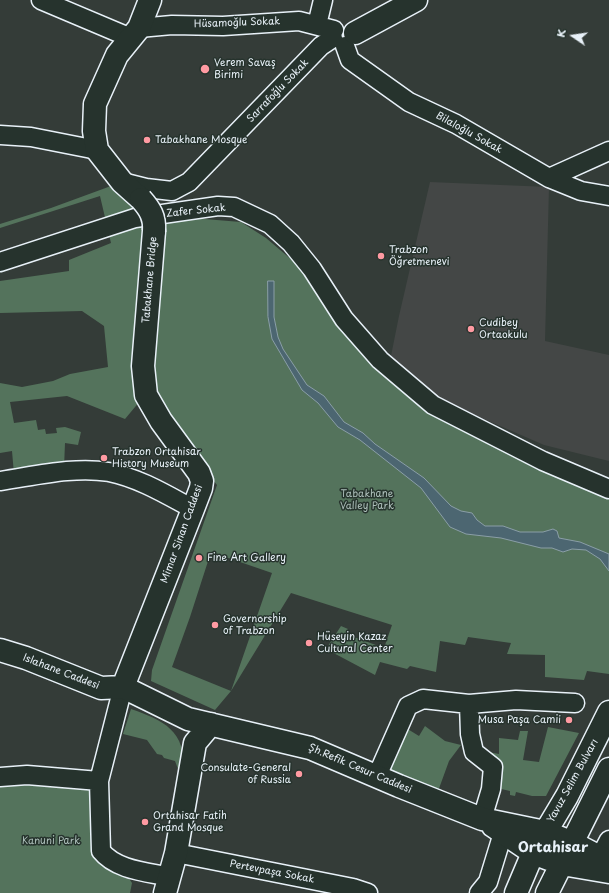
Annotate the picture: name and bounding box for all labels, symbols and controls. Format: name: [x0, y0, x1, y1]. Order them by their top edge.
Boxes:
street label: Hüsamoğlu Sokak: [194, 15, 280, 31]
north arrow: [553, 16, 593, 56]
text: K: [552, 27, 570, 39]
place label: Verem Savaş Birimi: [214, 57, 276, 80]
street label: Sarrafoğlu Sokak: [245, 57, 311, 125]
marker: Verem Savaş Birimi: [199, 63, 211, 75]
street label: Bilaloğlu Sokak: [434, 110, 504, 156]
place label: Tabakhane Mosque: [155, 134, 248, 146]
marker: Tabakhane Mosque: [142, 135, 152, 145]
street label: Zafer Sokak: [166, 202, 226, 220]
street label: Tabakhane Bridge: [140, 236, 160, 324]
place label: Trabzon Öğretmenevi: [389, 244, 450, 268]
marker: Trabzon Öğretmenevi: [376, 251, 386, 261]
place label: Cudibey Ortaokulu: [479, 317, 528, 340]
marker: Cudibey Ortaokulu: [466, 324, 476, 334]
place label: Trabzon Ortahisar History Museum: [112, 446, 201, 470]
marker: Trabzon Ortahisar History Museum: [99, 453, 109, 463]
street label: Mimar Sinan Caddesi: [159, 483, 205, 585]
park label: Tabakhane Valley Park: [340, 488, 394, 512]
place label: Fine Art Gallery: [207, 552, 286, 564]
marker: Fine Art Gallery: [194, 553, 204, 563]
place label: Governorship of Trabzon: [223, 613, 287, 636]
marker: Governorship of Trabzon: [210, 620, 220, 630]
place label: Hüseyin Kazaz Cultural Center: [317, 631, 393, 654]
marker: Hüseyin Kazaz Cultural Center: [304, 638, 314, 648]
street label: Islahane Caddesi: [21, 652, 101, 692]
place label: Musa Paşa Camii: [478, 714, 561, 726]
marker: Musa Paşa Camii: [564, 715, 574, 725]
street label: Yavuz Selim Bulvarı: [545, 737, 601, 825]
street label: Şh.Refik Cesur Caddesi: [307, 742, 413, 796]
place label: Consulate-General of Russia: [200, 762, 291, 786]
marker: Consulate-General of Russia: [294, 769, 304, 779]
place label: Ortahisar Fatih Grand Mosque: [153, 810, 227, 834]
marker: Ortahisar Fatih Grand Mosque: [140, 817, 150, 827]
park label: Kanuni Park: [22, 835, 80, 847]
district label: Ortahisar: [518, 840, 588, 856]
street label: Pertevpaşa Sokak: [229, 858, 315, 886]

